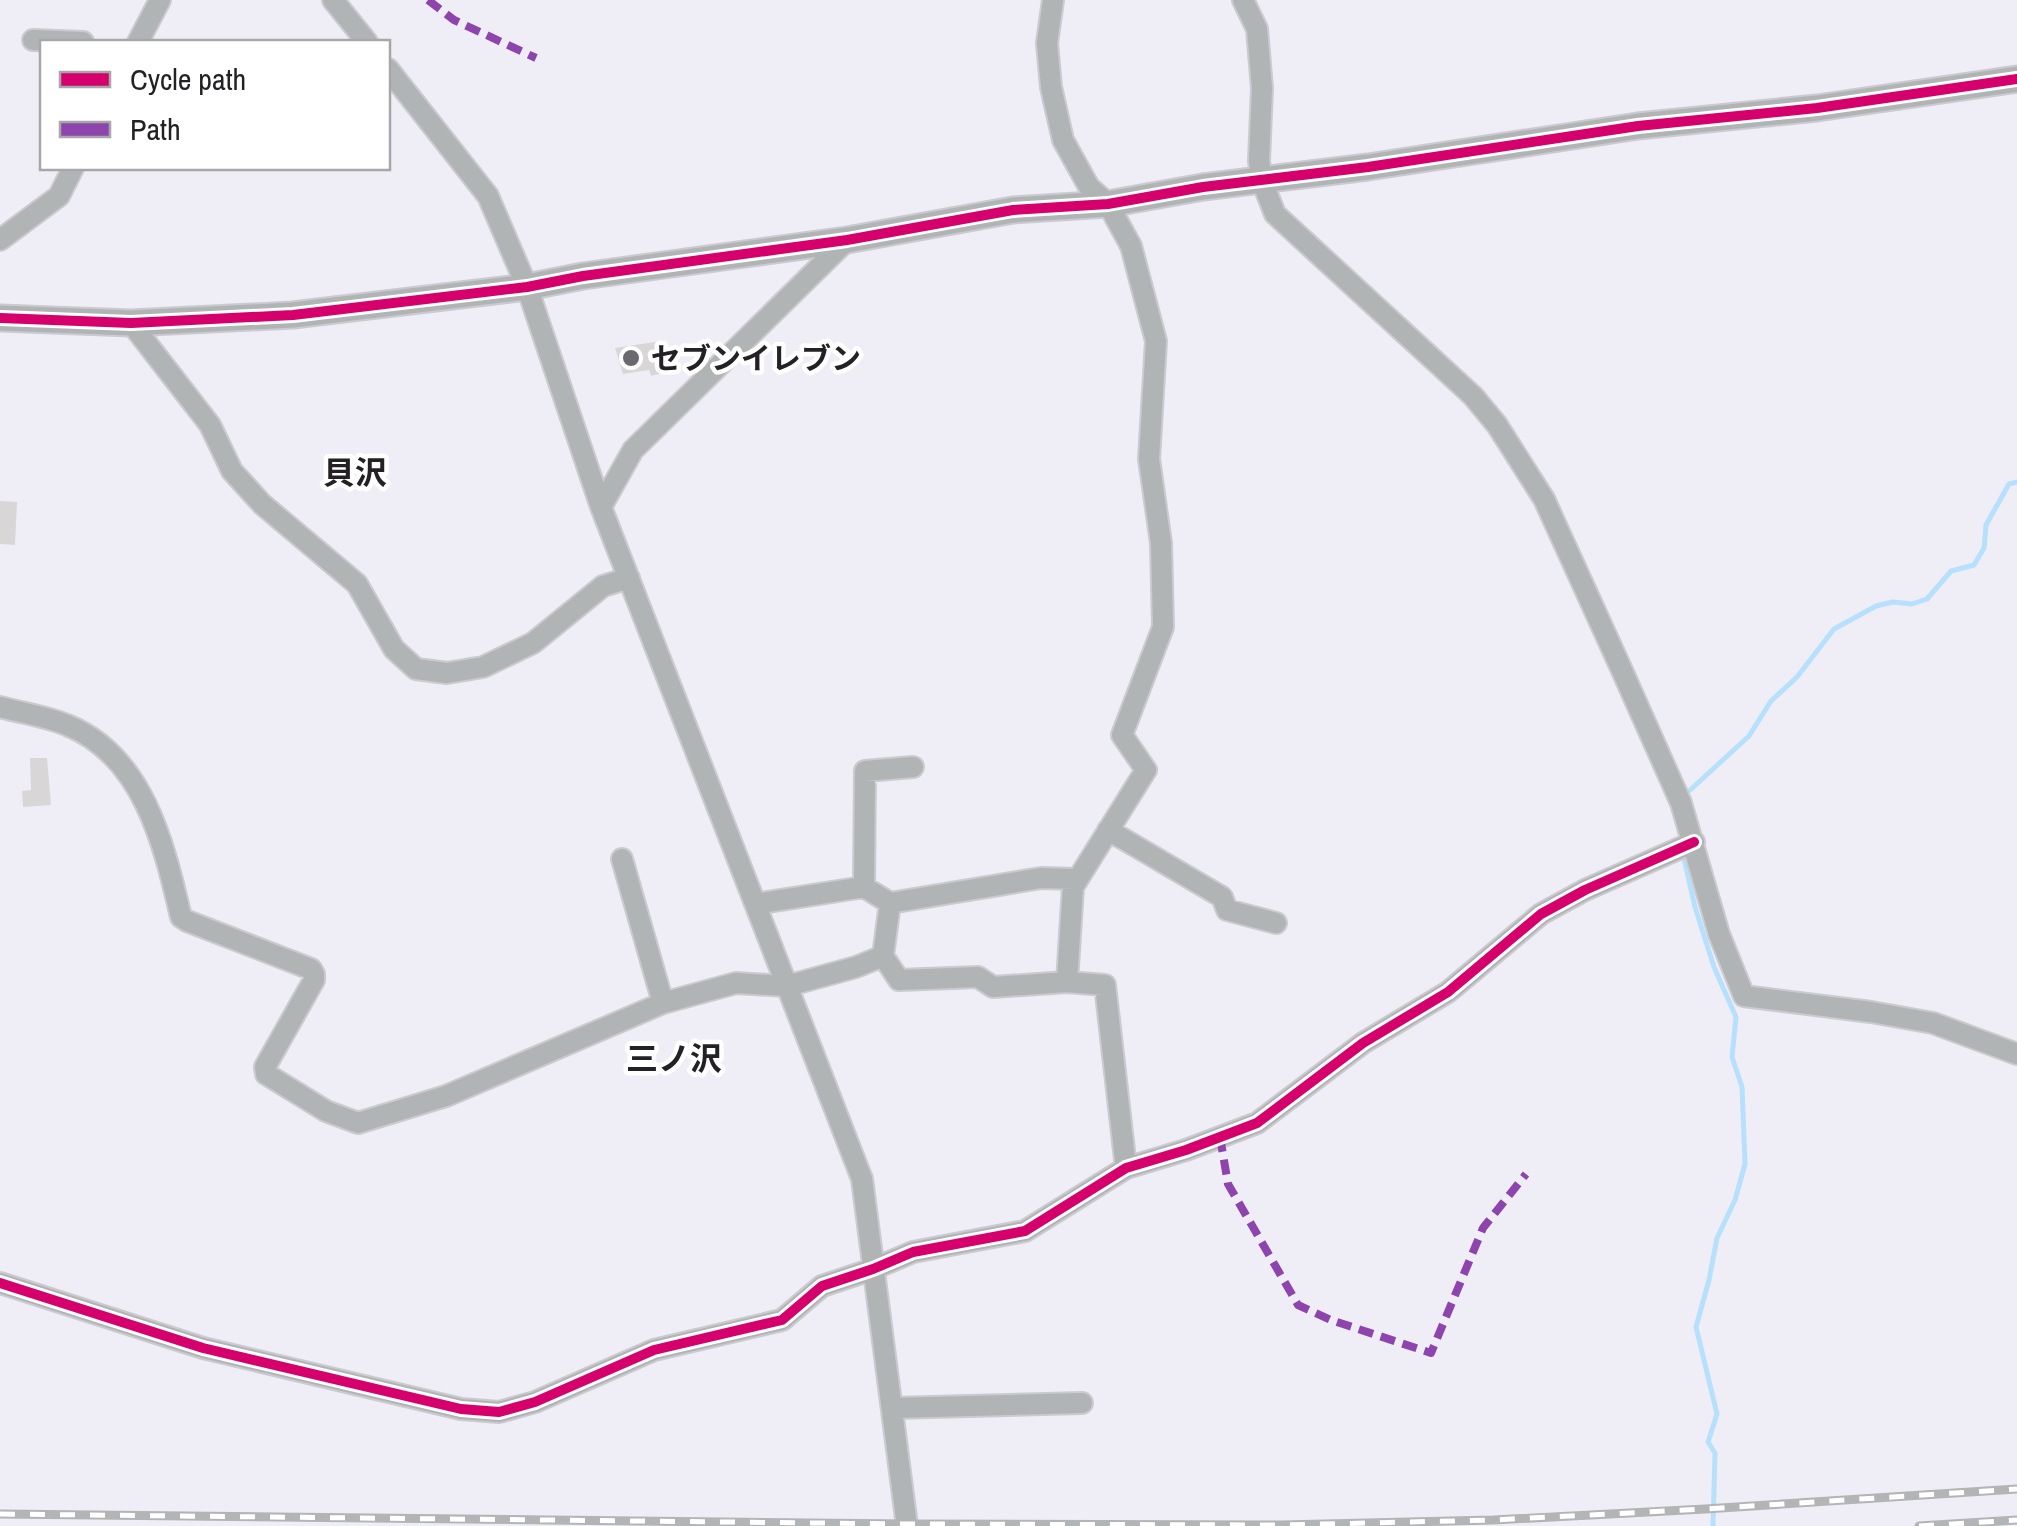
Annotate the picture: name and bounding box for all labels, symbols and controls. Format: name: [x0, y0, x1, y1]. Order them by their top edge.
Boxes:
legend: [40, 40, 390, 170]
text: Cycle path: [130, 59, 246, 99]
text: Path: [130, 109, 181, 149]
place label: セブンイレブン: [651, 338, 861, 378]
marker: セブンイレブン: [620, 347, 642, 369]
district label: 貝沢: [323, 451, 387, 494]
district label: 三ノ沢: [626, 1037, 722, 1080]

